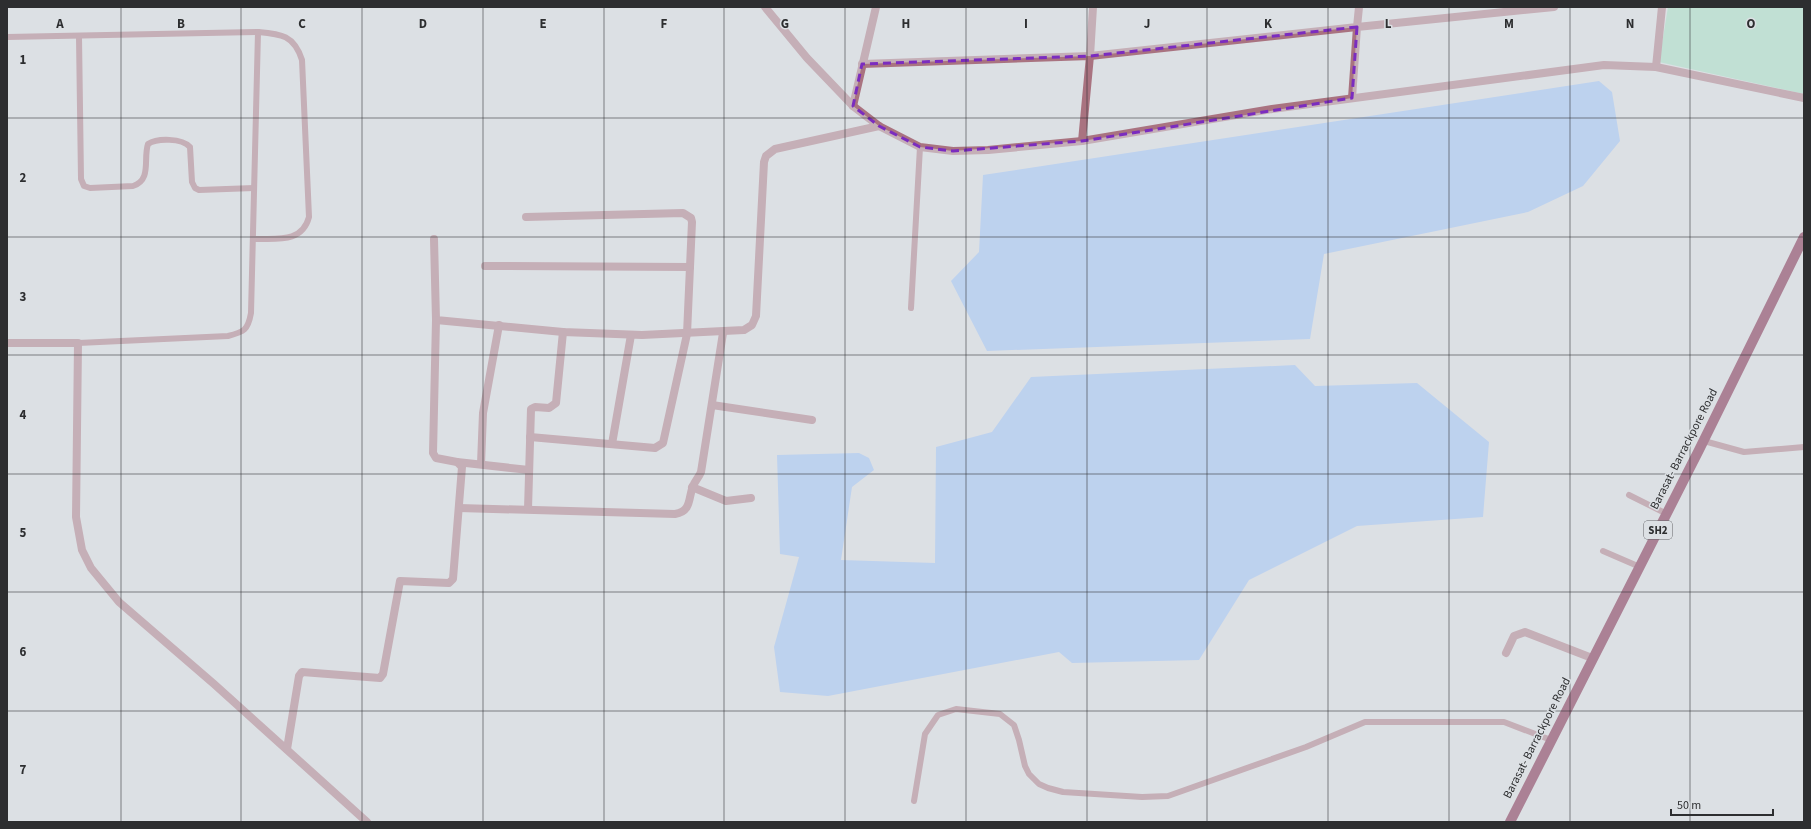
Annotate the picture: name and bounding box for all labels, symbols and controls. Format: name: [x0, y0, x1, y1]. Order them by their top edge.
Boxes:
text: A: [55, 15, 64, 33]
text: B: [177, 15, 185, 33]
text: C: [298, 15, 306, 33]
text: D: [419, 15, 427, 33]
text: E: [539, 15, 547, 33]
text: F: [661, 15, 668, 33]
text: G: [781, 15, 789, 33]
text: H: [902, 15, 910, 33]
text: I: [1024, 15, 1028, 33]
text: J: [1144, 15, 1150, 33]
text: K: [1264, 15, 1273, 33]
text: L: [1385, 15, 1392, 33]
text: M: [1504, 15, 1514, 33]
text: N: [1626, 15, 1634, 33]
text: O: [1747, 15, 1756, 33]
text: 1: [20, 51, 27, 69]
text: 2: [20, 169, 27, 187]
text: 3: [20, 288, 27, 306]
street label: Barasat- Barrackpore Road: [1646, 386, 1722, 512]
text: 4: [20, 406, 27, 424]
road number: SH2: [1644, 521, 1672, 539]
text: 5: [20, 524, 27, 542]
text: 6: [20, 643, 27, 661]
street label: Barasat- Barrackpore Road: [1499, 675, 1575, 801]
text: 7: [20, 761, 27, 779]
scale bar: [1671, 791, 1773, 817]
text: 50 m: [1677, 797, 1701, 814]

